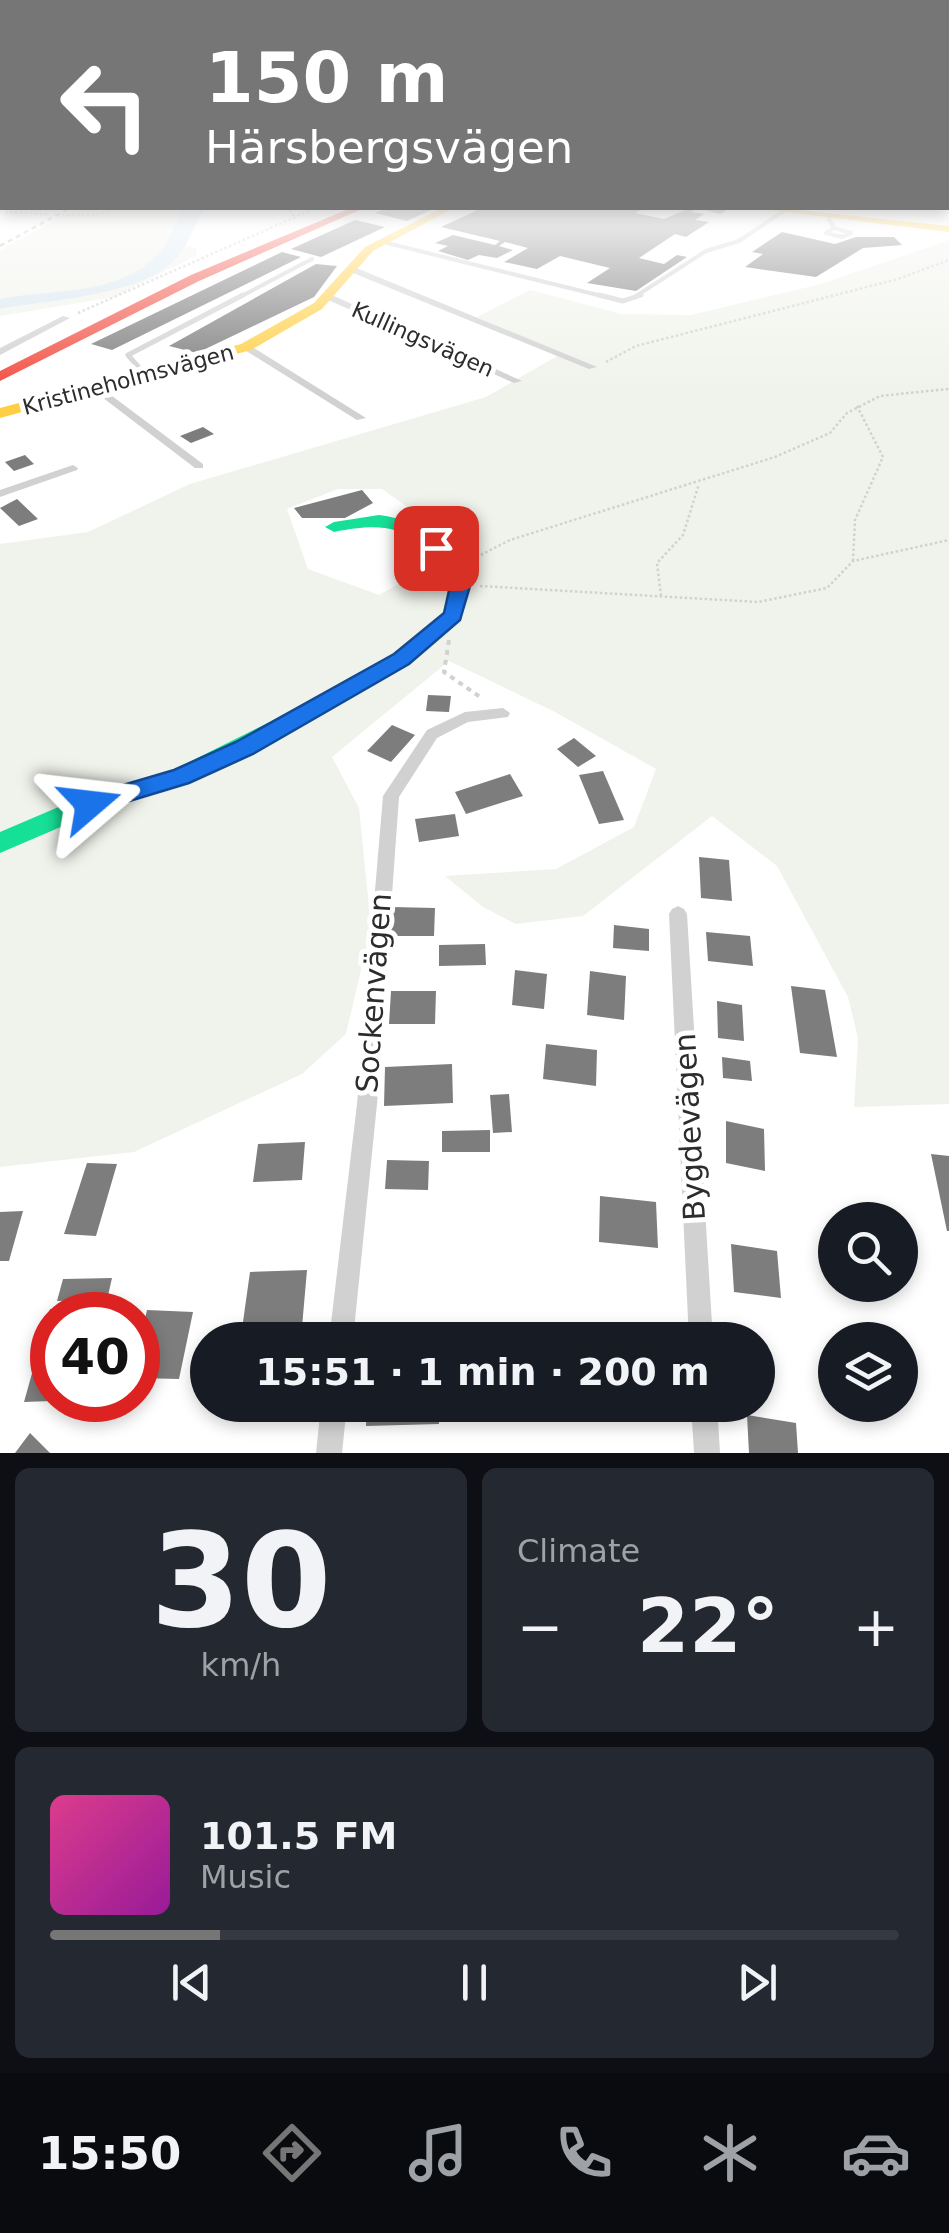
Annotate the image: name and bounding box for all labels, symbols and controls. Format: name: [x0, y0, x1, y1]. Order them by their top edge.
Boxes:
text: 150 m: [205, 37, 448, 119]
icon: left: [40, 40, 170, 170]
text: Härsbergsvägen: [205, 121, 573, 174]
street label: Kullingsvägen: [348, 297, 498, 382]
street label: Kristineholmsvägen: [20, 339, 236, 420]
pin: [394, 506, 479, 591]
icon: arrive: [409, 521, 464, 576]
position arrow: [38, 752, 142, 856]
street label: Sockenvägen: [349, 892, 398, 1094]
street label: Bygdevägen: [667, 1032, 712, 1222]
map controls: [818, 1202, 918, 1422]
button: search: [818, 1202, 918, 1302]
speed limit sign: 40: [30, 1292, 160, 1422]
button: layers: [818, 1322, 918, 1422]
text: 15:51 · 1 min · 200 m: [255, 1350, 710, 1394]
text: 30: [151, 1505, 331, 1657]
text: Climate: [517, 1532, 640, 1570]
text: 22°: [637, 1582, 779, 1670]
text: −: [517, 1595, 563, 1659]
text: +: [853, 1595, 899, 1659]
text: km/h: [201, 1646, 281, 1684]
text: 101.5 FM: [200, 1814, 397, 1858]
text: Music: [200, 1858, 291, 1896]
icon: previous: [164, 1955, 219, 2010]
icon: pause: [447, 1955, 502, 2010]
icon: next: [730, 1955, 785, 2010]
icon: directions: [257, 2118, 327, 2188]
icon: music: [403, 2118, 473, 2188]
icon: phone: [549, 2118, 619, 2188]
icon: climate: [695, 2118, 765, 2188]
icon: car: [841, 2118, 911, 2188]
text: 15:50: [38, 2127, 181, 2180]

